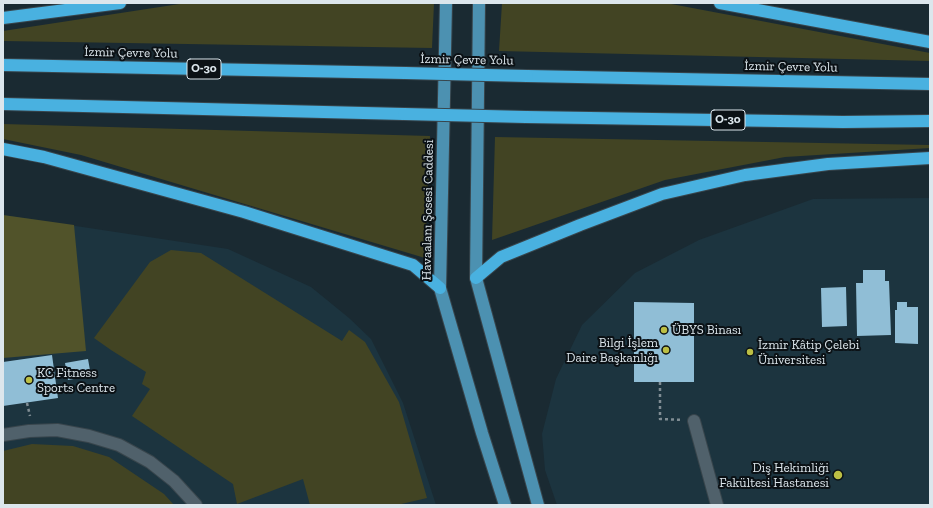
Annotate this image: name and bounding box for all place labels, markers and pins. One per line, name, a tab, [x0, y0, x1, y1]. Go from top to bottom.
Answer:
place label: ÜBYS Binası	[672, 322, 741, 338]
marker: ÜBYS Binası	[659, 325, 669, 335]
place label: Bilgi İşlem Daire Başkanlığı	[566, 335, 658, 366]
place label: İzmir Kâtip Çelebi Üniversitesi	[758, 337, 859, 368]
marker: Bilgi İşlem Daire Başkanlığı	[661, 345, 671, 355]
marker: İzmir Kâtip Çelebi Üniversitesi	[745, 347, 755, 357]
place label: KC Fitness Sports Centre	[37, 365, 115, 396]
marker: KC Fitness Sports Centre	[24, 375, 34, 385]
place label: Diş Hekimliği Fakültesi Hastanesi	[719, 460, 829, 491]
marker: Diş Hekimliği Fakültesi Hastanesi	[832, 469, 844, 481]

